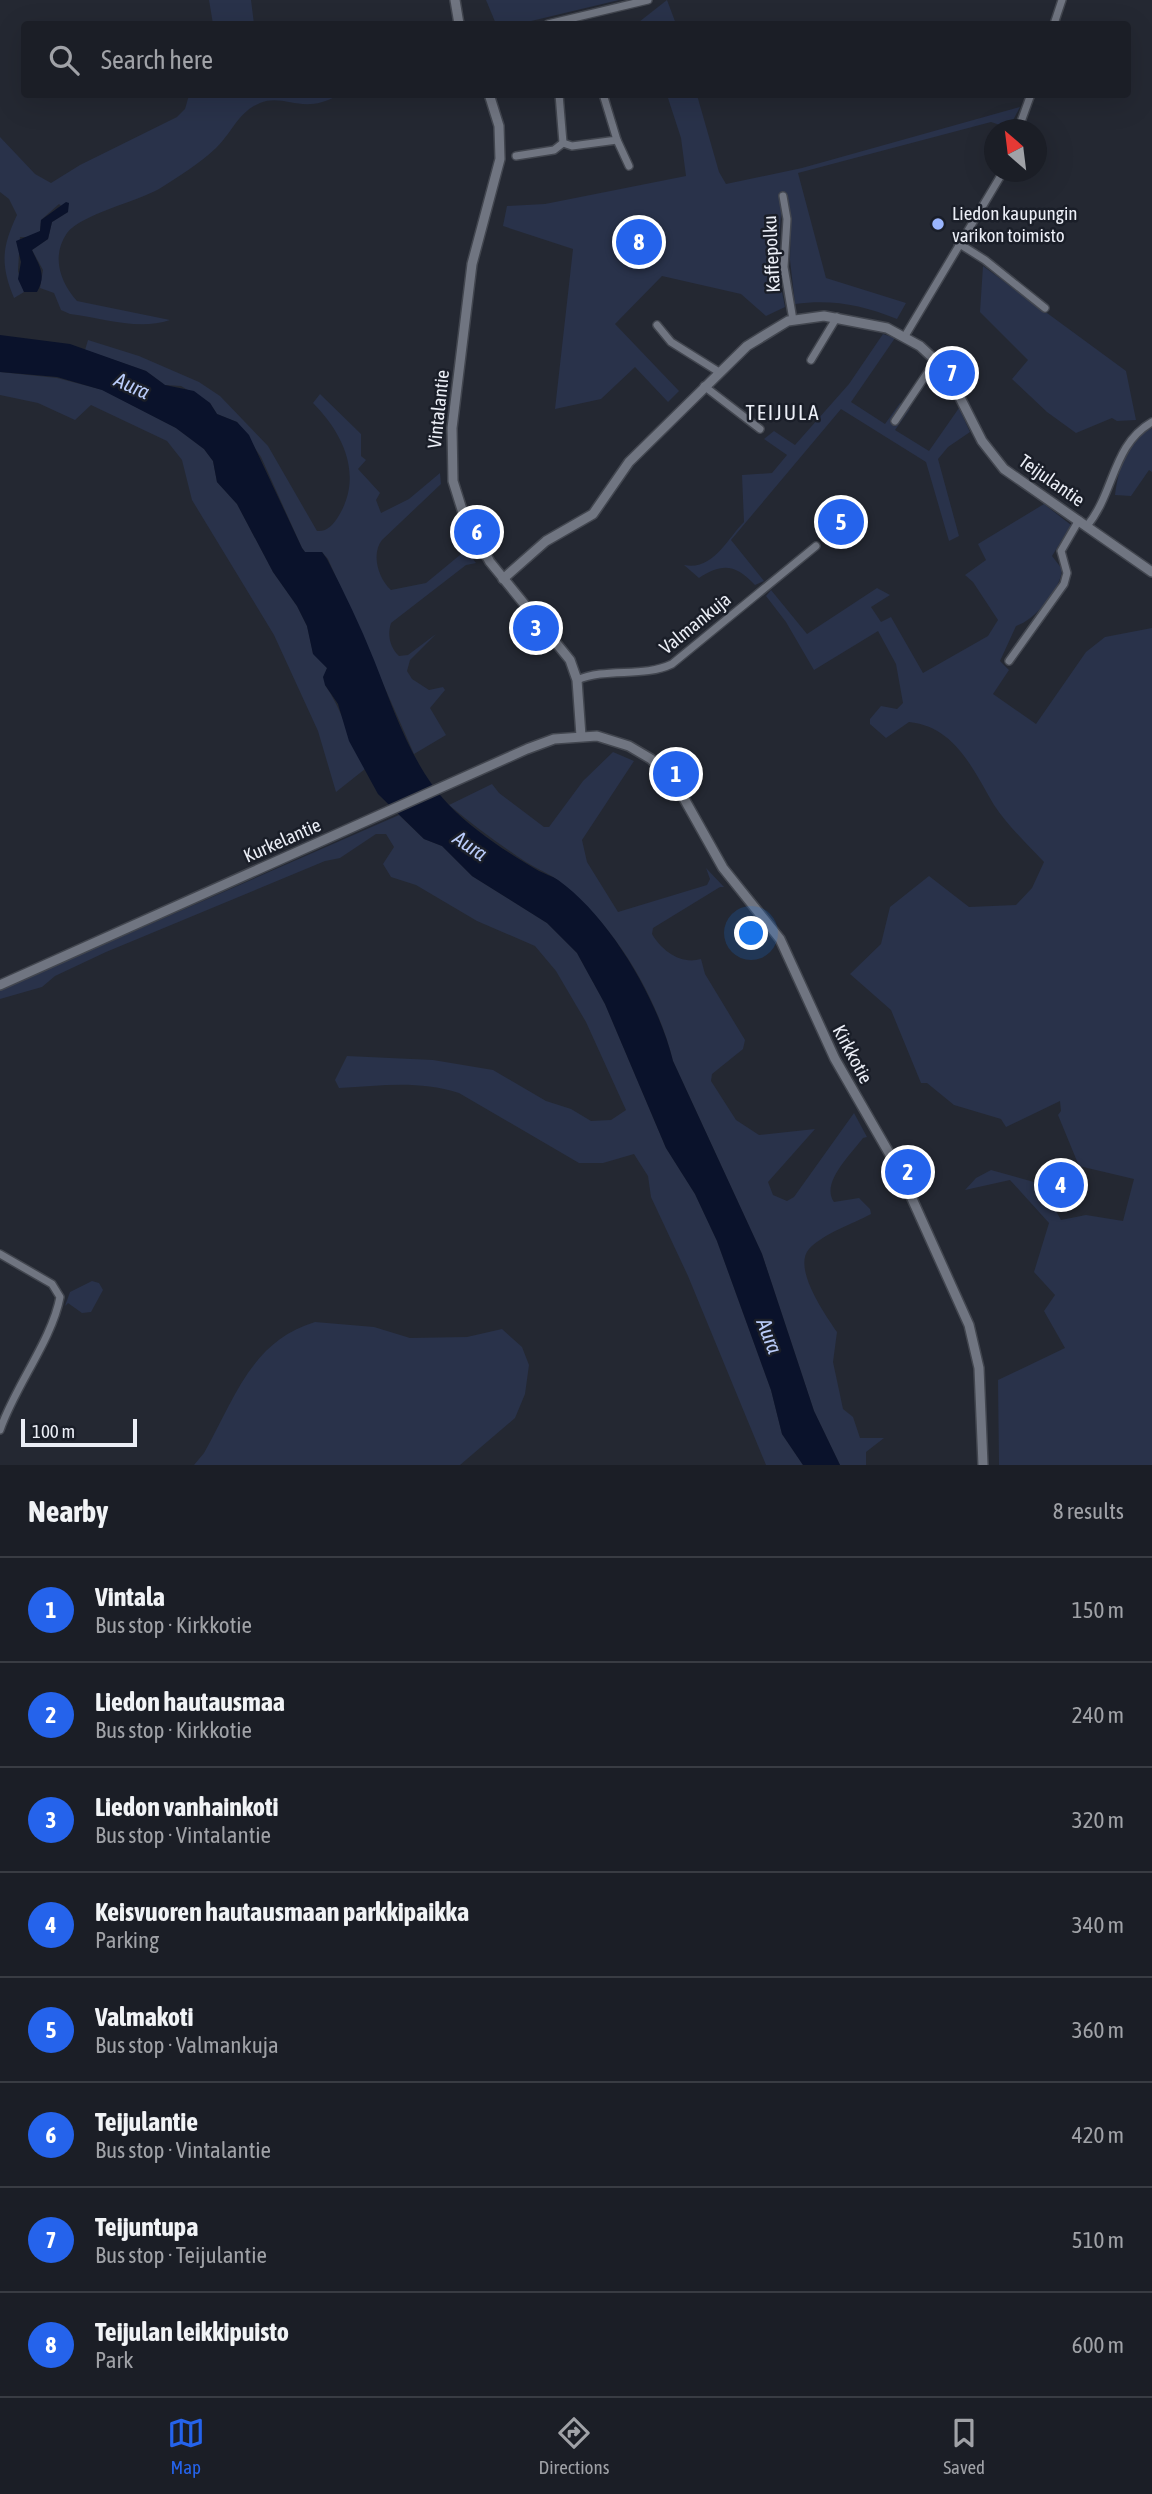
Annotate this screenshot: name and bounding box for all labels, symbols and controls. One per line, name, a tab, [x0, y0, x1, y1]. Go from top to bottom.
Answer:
search box	[21, 21, 1131, 98]
icon: search	[45, 41, 83, 79]
text: Search here	[101, 45, 213, 75]
north arrow	[984, 119, 1047, 182]
place label: Liedon kaupungin varikon toimisto	[952, 202, 1078, 246]
street label: Kaffepolku	[758, 215, 784, 293]
pin: 8	[616, 216, 662, 268]
marker: Liedon kaupungin varikon toimisto	[930, 216, 946, 232]
pin: 7	[929, 347, 975, 399]
water label: Aura	[110, 366, 154, 403]
street label: Vintalantie	[423, 369, 453, 449]
district label: TEIJULA	[745, 400, 821, 424]
street label: Teijulantie	[1015, 449, 1089, 511]
pin: 5	[818, 496, 864, 548]
pin: 6	[454, 506, 500, 558]
street label: Valmankuja	[655, 588, 735, 658]
pin: 3	[513, 602, 559, 654]
pin: 1	[653, 748, 699, 800]
street label: Kurkelantie	[240, 813, 324, 867]
water label: Aura	[448, 825, 492, 865]
your location	[734, 916, 768, 950]
street label: Kirkkotie	[828, 1021, 878, 1087]
pin: 2	[885, 1146, 931, 1198]
pin: 4	[1038, 1159, 1084, 1211]
water label: Aura	[752, 1314, 788, 1357]
scale bar	[21, 1416, 136, 1448]
text: 100 m	[32, 1420, 75, 1442]
text: Nearby	[28, 1494, 108, 1528]
text: 8 results	[1053, 1498, 1124, 1524]
text: Vintala	[95, 1582, 165, 1612]
text: 1	[46, 1597, 56, 1623]
text: 150 m	[1072, 1597, 1124, 1623]
text: Bus stop · Kirkkotie	[95, 1612, 252, 1638]
text: Liedon hautausmaa	[95, 1687, 285, 1717]
text: 2	[46, 1702, 56, 1728]
text: 240 m	[1072, 1702, 1124, 1728]
text: Bus stop · Kirkkotie	[95, 1717, 252, 1743]
text: Liedon vanhainkoti	[95, 1792, 278, 1822]
text: 3	[46, 1807, 56, 1833]
text: 320 m	[1072, 1807, 1124, 1833]
text: Bus stop · Vintalantie	[95, 1822, 271, 1848]
text: Keisvuoren hautausmaan parkkipaikka	[95, 1897, 469, 1927]
text: 4	[46, 1912, 56, 1938]
text: 340 m	[1072, 1912, 1124, 1938]
text: Parking	[95, 1927, 159, 1953]
text: Valmakoti	[95, 2002, 193, 2032]
text: 5	[46, 2017, 56, 2043]
text: 360 m	[1072, 2017, 1124, 2043]
text: Bus stop · Valmankuja	[95, 2032, 279, 2058]
text: Teijulantie	[95, 2107, 198, 2137]
text: 6	[46, 2122, 56, 2148]
text: 420 m	[1072, 2122, 1124, 2148]
text: Bus stop · Vintalantie	[95, 2137, 271, 2163]
text: Teijuntupa	[95, 2212, 198, 2242]
text: 7	[46, 2227, 56, 2253]
text: 510 m	[1072, 2227, 1124, 2253]
text: Bus stop · Teijulantie	[95, 2242, 267, 2268]
text: Teijulan leikkipuisto	[95, 2317, 289, 2347]
text: 8	[46, 2332, 56, 2358]
text: 600 m	[1072, 2332, 1124, 2358]
text: Park	[95, 2347, 133, 2373]
tab: Map	[167, 2414, 205, 2478]
tab: Directions	[539, 2414, 609, 2478]
tab: Saved	[943, 2414, 985, 2478]

